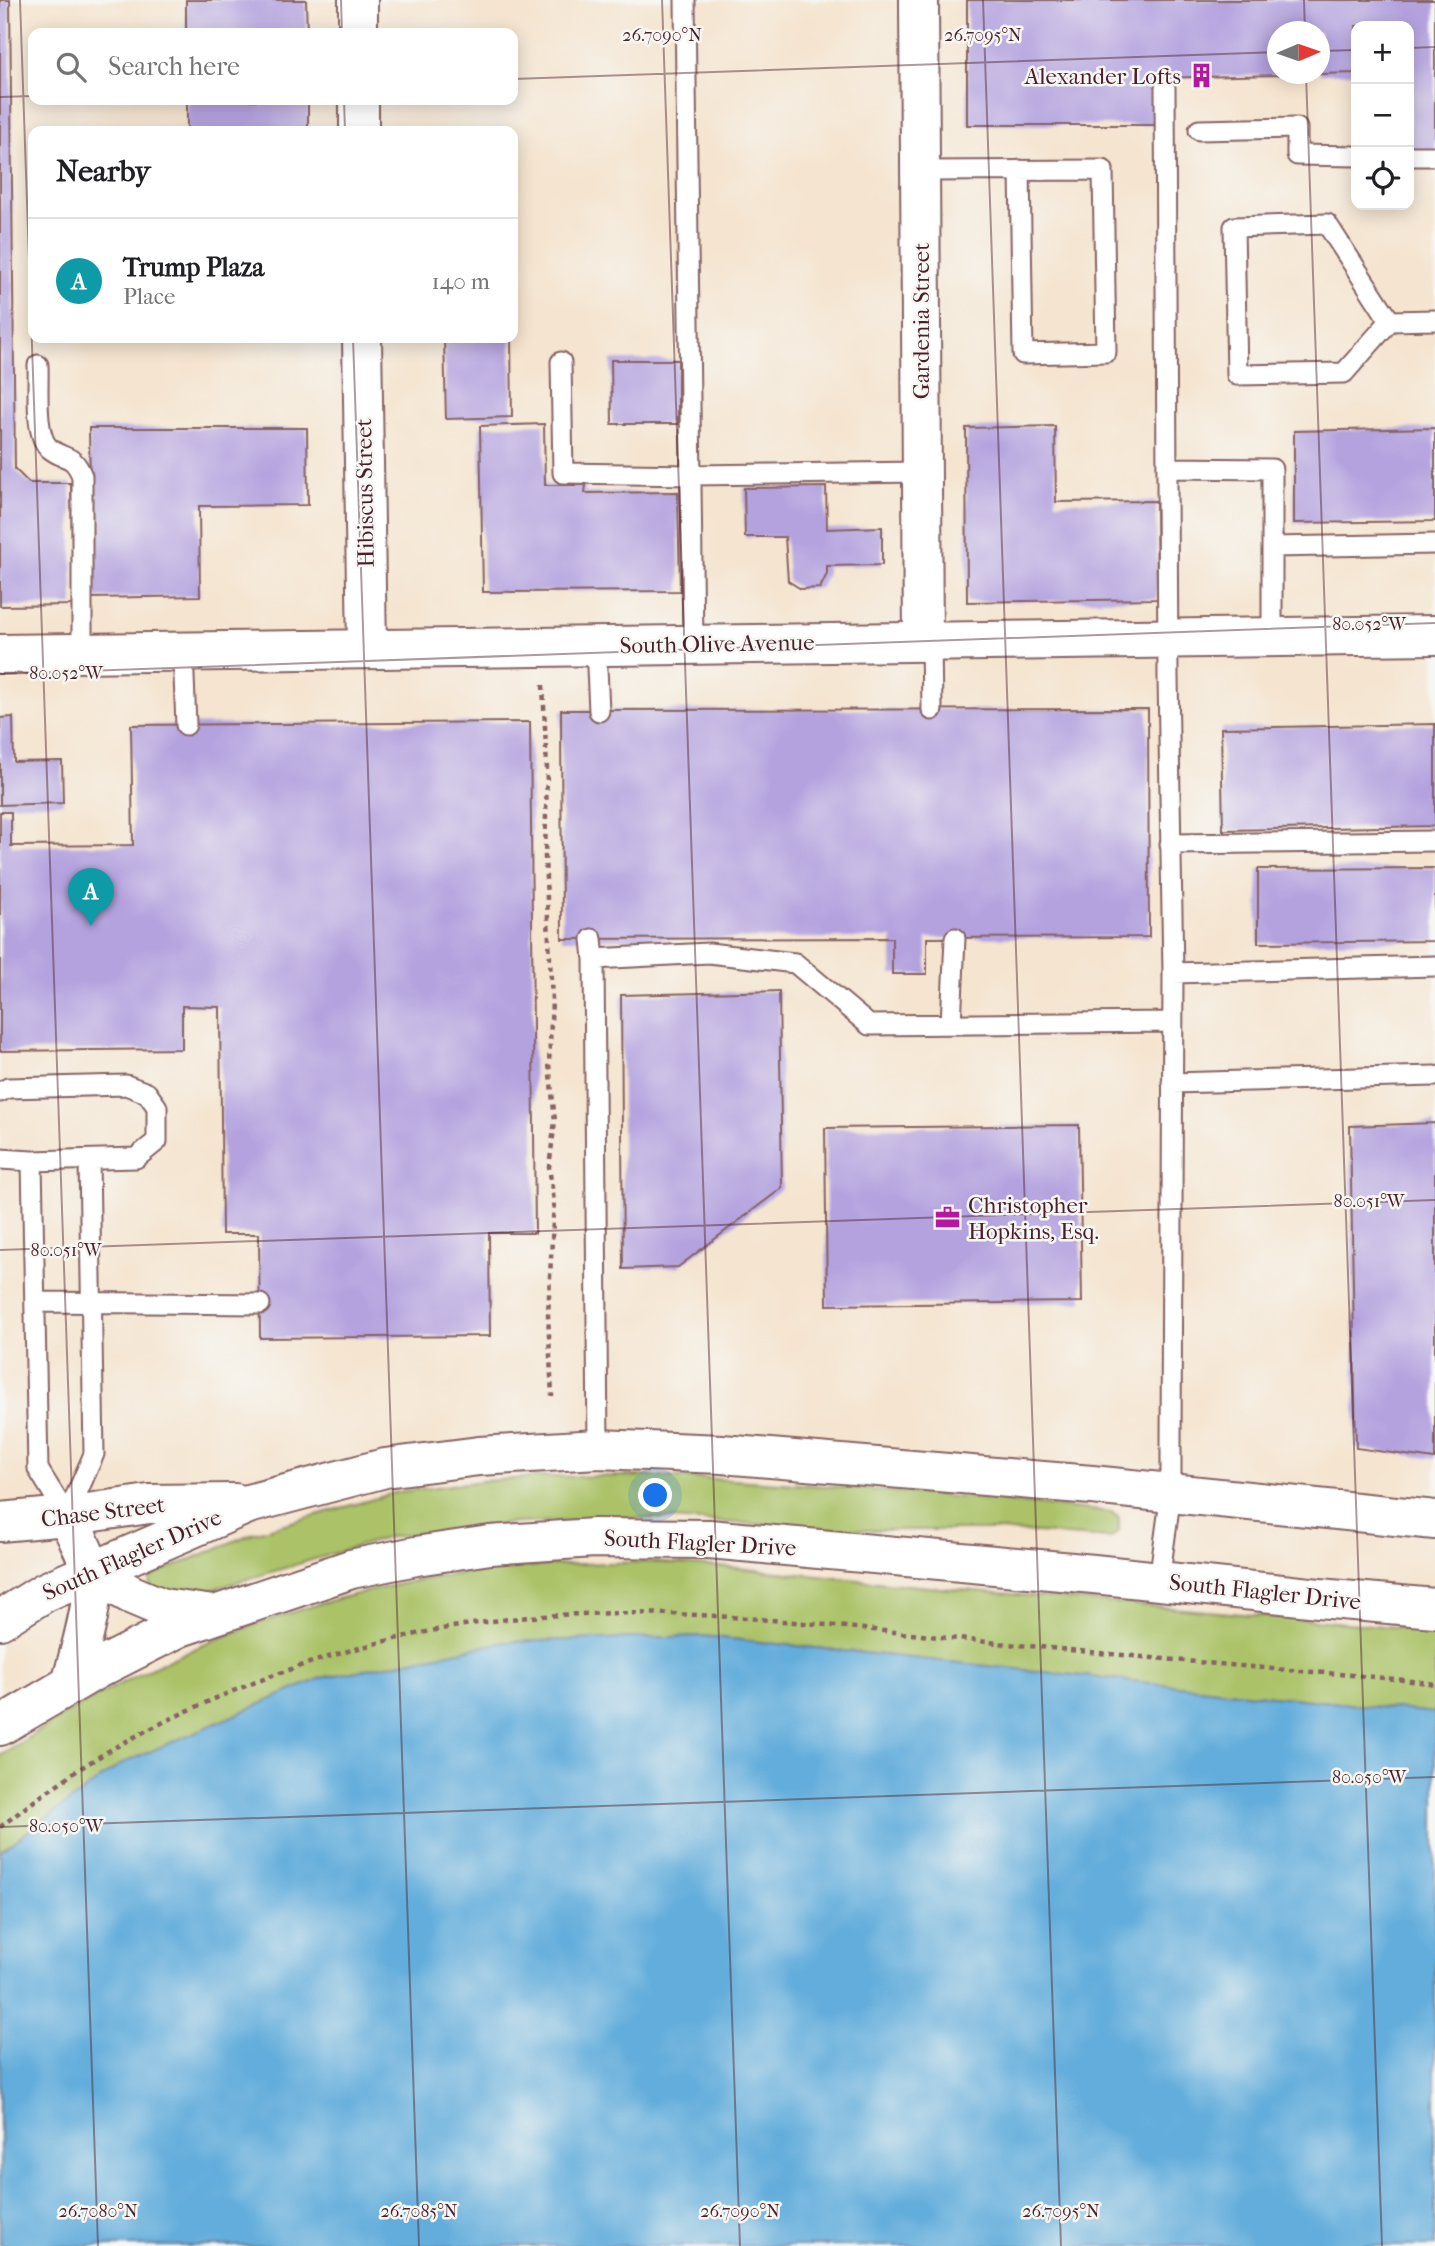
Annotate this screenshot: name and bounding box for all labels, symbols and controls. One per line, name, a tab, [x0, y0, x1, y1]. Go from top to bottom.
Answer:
north arrow	[1267, 21, 1330, 84]
map controls	[1351, 21, 1414, 210]
button: +	[1351, 21, 1414, 84]
text: 26.7090°N	[622, 25, 702, 46]
text: 26.7095°N	[944, 25, 1022, 46]
search box	[28, 28, 518, 105]
icon: search	[52, 48, 90, 86]
text: Search here	[108, 51, 240, 82]
building icon: Alexander Lofts	[1187, 62, 1215, 90]
place label: Alexander Lofts	[1023, 63, 1181, 90]
button: −	[1351, 84, 1414, 147]
button: locate	[1351, 147, 1414, 210]
text: Nearby	[56, 154, 151, 189]
street label: Gardenia Street	[908, 243, 935, 399]
text: Trump Plaza	[123, 252, 264, 283]
text: A	[72, 268, 86, 295]
text: 140 m	[431, 268, 490, 295]
text: Place	[123, 283, 175, 310]
street label: Hibiscus Street	[350, 418, 380, 568]
text: 80.052°W	[1332, 614, 1407, 635]
street label: South Olive Avenue	[619, 629, 815, 659]
text: 80.052°W	[29, 663, 104, 684]
pin: A	[68, 868, 114, 926]
text: 80.051°W	[1334, 1191, 1406, 1212]
place label: Christopher Hopkins, Esq.	[968, 1192, 1099, 1245]
office icon: Christopher Hopkins, Esq.	[934, 1204, 962, 1232]
text: 80.051°W	[31, 1240, 103, 1261]
your location	[638, 1478, 672, 1512]
street label: Chase Street	[40, 1491, 166, 1533]
street label: South Flagler Drive	[39, 1503, 225, 1607]
street label: South Flagler Drive	[603, 1524, 797, 1562]
street label: South Flagler Drive	[1168, 1569, 1362, 1615]
text: 80.050°W	[1332, 1767, 1407, 1788]
text: 80.050°W	[29, 1816, 104, 1837]
text: 26.7080°N	[58, 2201, 138, 2222]
text: 26.7085°N	[380, 2201, 458, 2222]
text: 26.7090°N	[700, 2201, 780, 2222]
text: 26.7095°N	[1022, 2201, 1100, 2222]

